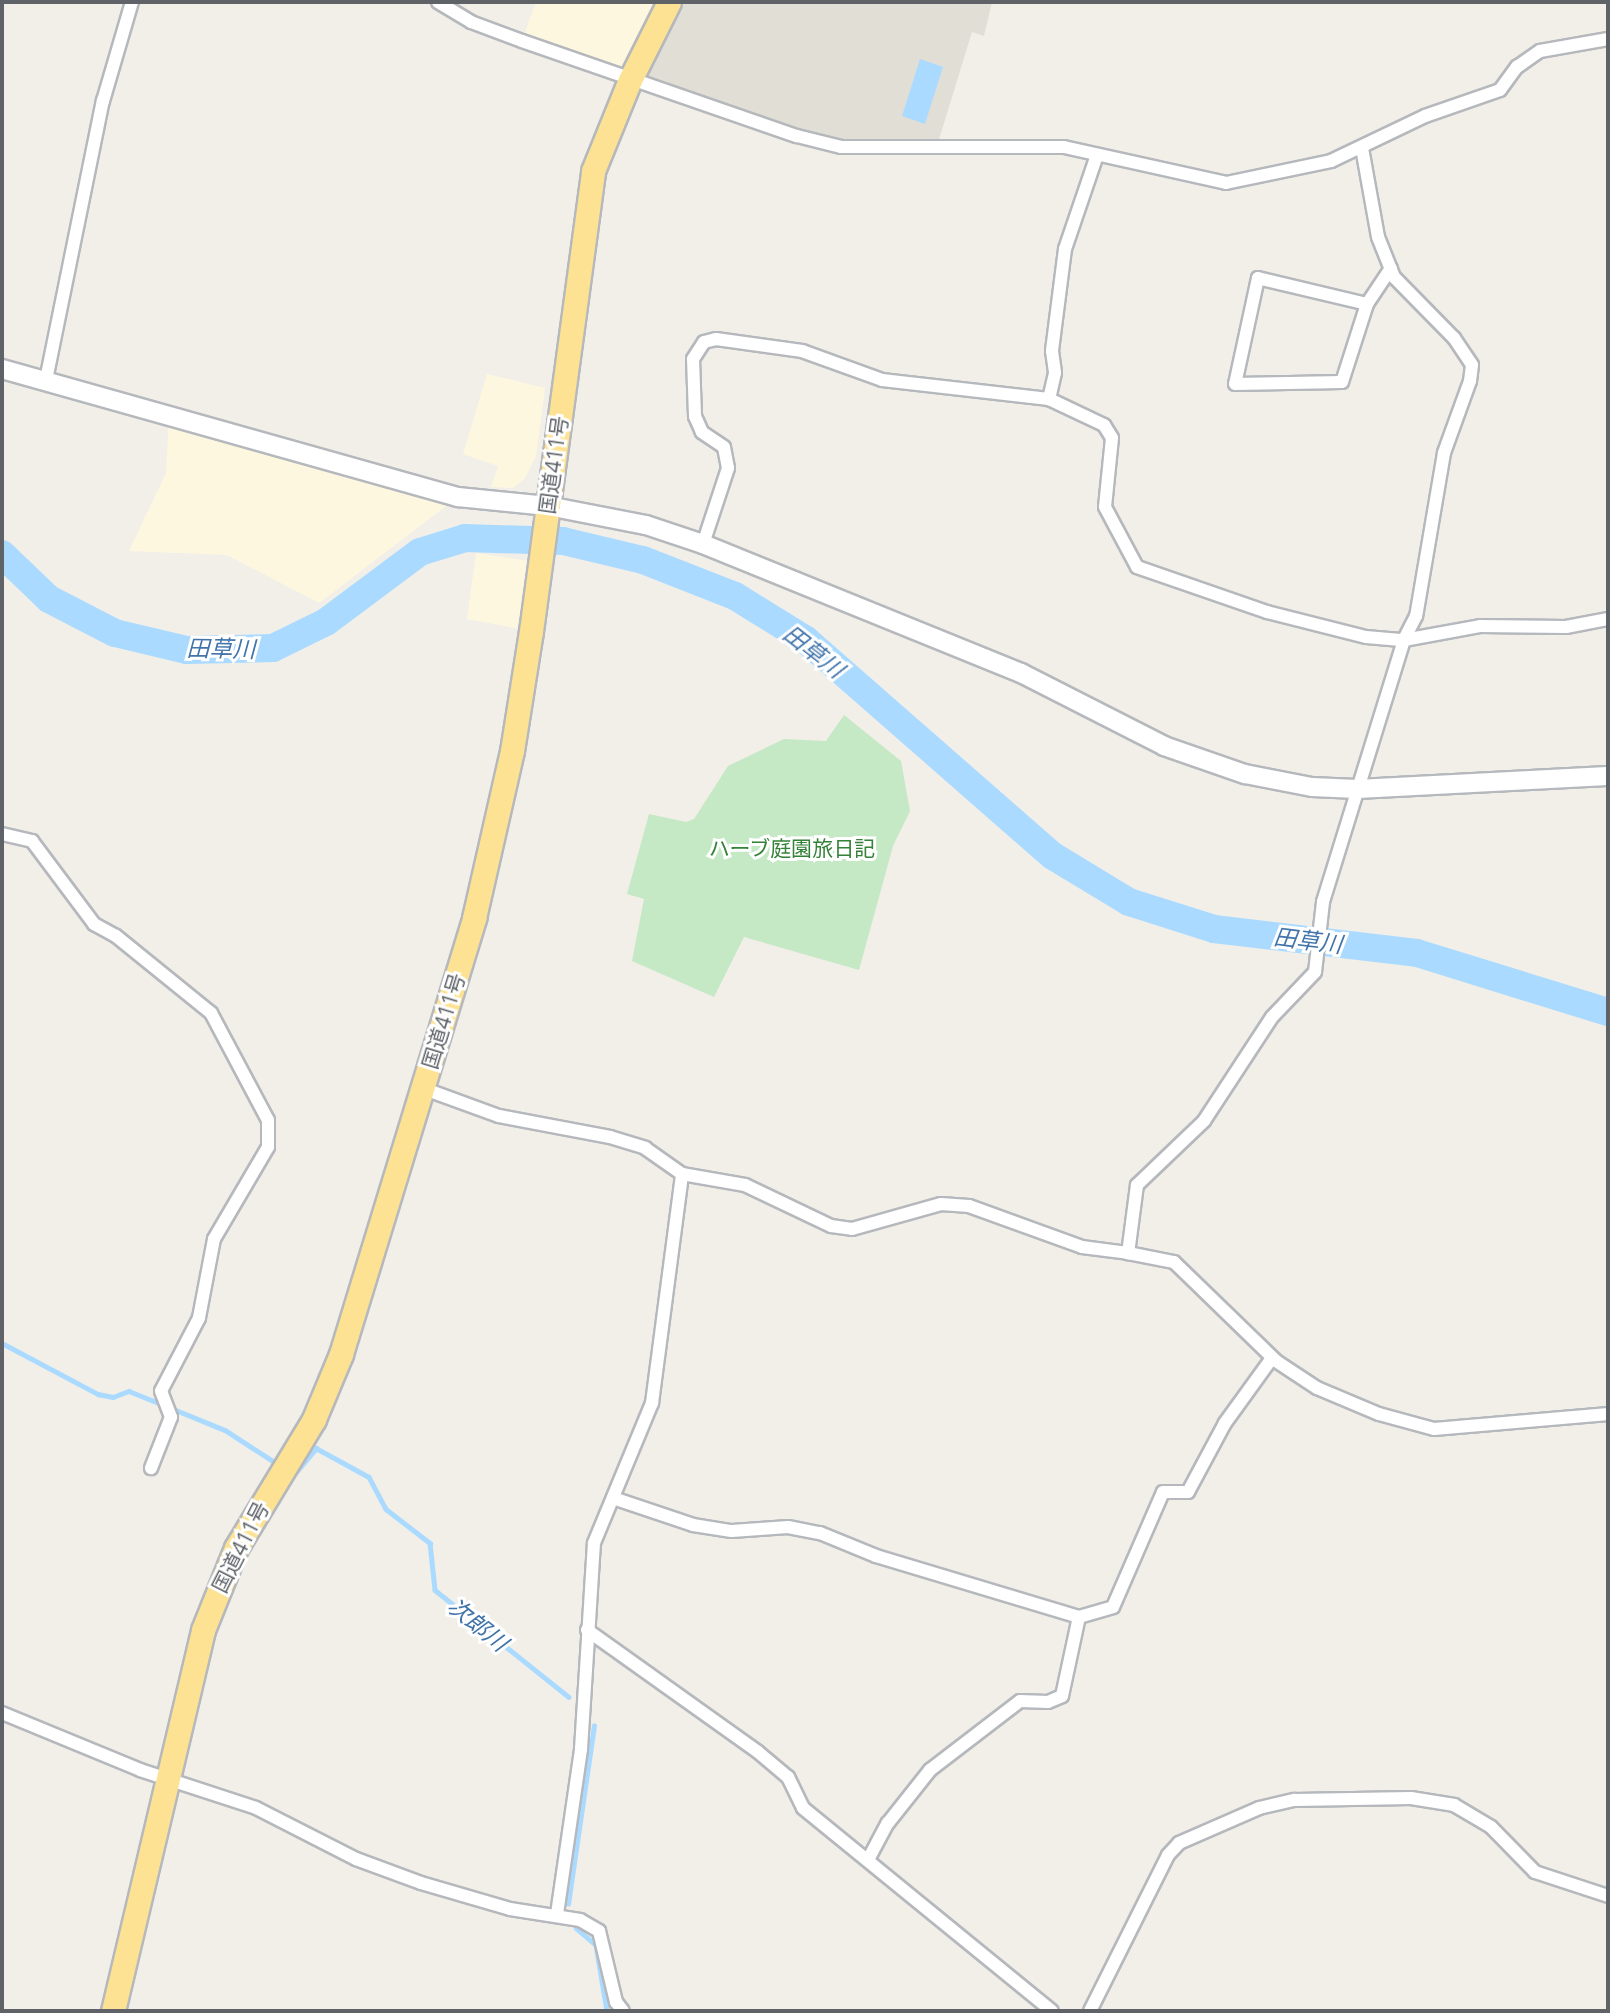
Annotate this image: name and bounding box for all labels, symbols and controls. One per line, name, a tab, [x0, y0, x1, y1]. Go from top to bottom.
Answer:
street label: 国道411号	[534, 414, 572, 516]
water label: 田草川	[778, 619, 850, 683]
water label: 田草川	[186, 634, 256, 662]
park label: ハーブ庭園旅日記	[708, 835, 876, 861]
water label: 田草川	[1272, 922, 1344, 958]
street label: 国道411号	[416, 970, 470, 1072]
street label: 国道411号	[206, 1497, 274, 1597]
water label: 次郎川	[443, 1592, 513, 1656]

